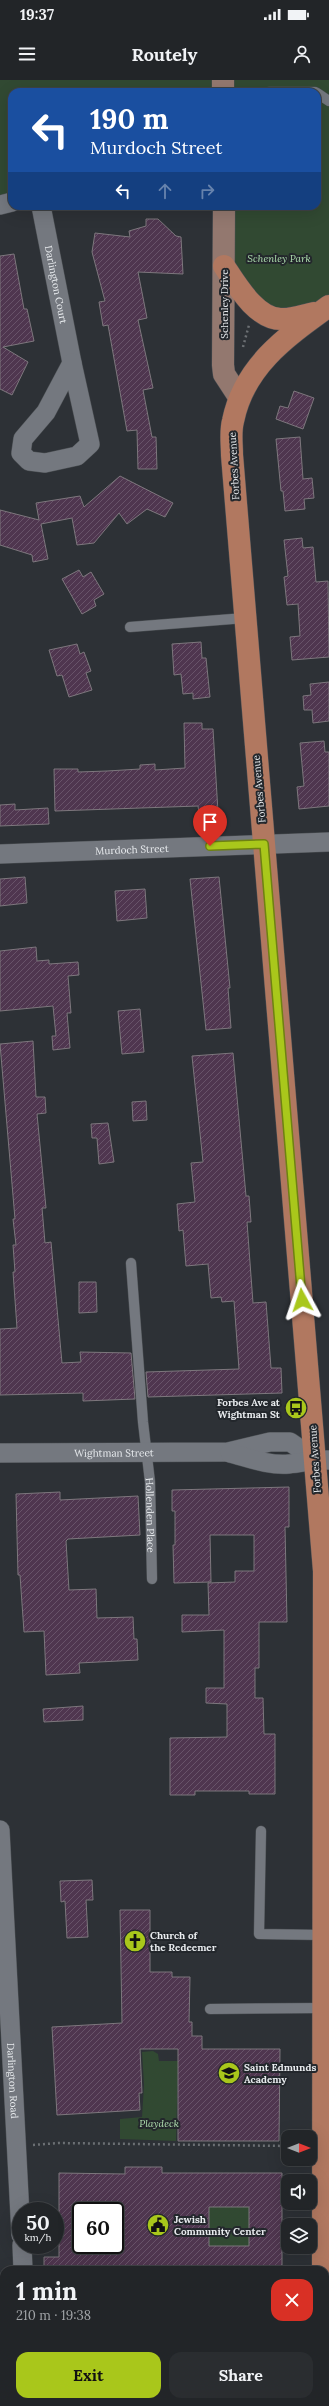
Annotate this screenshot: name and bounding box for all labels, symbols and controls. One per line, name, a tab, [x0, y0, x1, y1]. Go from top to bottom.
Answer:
text: 19:37	[20, 5, 54, 24]
icon: menu	[16, 43, 38, 65]
text: Routely	[132, 43, 197, 66]
icon: person	[291, 43, 313, 65]
text: 190 m	[90, 101, 168, 137]
icon: left	[24, 104, 76, 156]
text: Murdoch Street	[90, 136, 222, 159]
icon: left	[112, 180, 134, 202]
icon: ahead	[154, 180, 176, 202]
icon: right	[196, 180, 218, 202]
street label: Darlington Court	[42, 244, 71, 325]
park label: Schenley Park	[247, 252, 311, 265]
street label: Schenley Drive	[218, 269, 231, 339]
street label: Forbes Avenue	[226, 431, 242, 500]
street label: Forbes Avenue	[250, 754, 268, 823]
pin	[193, 805, 227, 846]
icon: arrive	[199, 811, 221, 833]
street label: Murdoch Street	[95, 841, 169, 857]
position arrow	[281, 1279, 323, 1321]
bus stop icon: Forbes Ave at Wightman St	[283, 1395, 309, 1421]
place label: Forbes Ave at Wightman St	[217, 1396, 281, 1421]
street label: Forbes Avenue	[306, 1424, 324, 1493]
street label: Wightman Street	[74, 1446, 154, 1459]
street label: Hollenden Place	[143, 1477, 158, 1553]
church icon: Church of the Redeemer	[122, 1928, 148, 1954]
place label: Church of the Redeemer	[150, 1929, 217, 1954]
street label: Darlington Road	[5, 2043, 21, 2119]
school or university icon: Saint Edmunds Academy	[216, 2060, 242, 2086]
place label: Saint Edmunds Academy	[244, 2061, 316, 2086]
park label: Playdeck	[139, 2117, 179, 2130]
north arrow	[281, 2130, 317, 2166]
map controls	[281, 2130, 317, 2254]
button: sound	[281, 2174, 317, 2210]
speed limit sign: 60	[72, 2202, 124, 2254]
text: 50	[26, 2210, 50, 2235]
public building icon: Jewish Community Center	[145, 2212, 171, 2238]
place label: Jewish Community Center	[174, 2213, 266, 2238]
button: layers	[281, 2218, 317, 2254]
text: km/h	[24, 2231, 52, 2244]
text: 1 min	[16, 2276, 77, 2307]
button: close	[271, 2279, 313, 2321]
text: 210 m · 19:38	[16, 2307, 91, 2324]
button: Exit	[16, 2352, 161, 2398]
button: Share	[169, 2352, 313, 2398]

